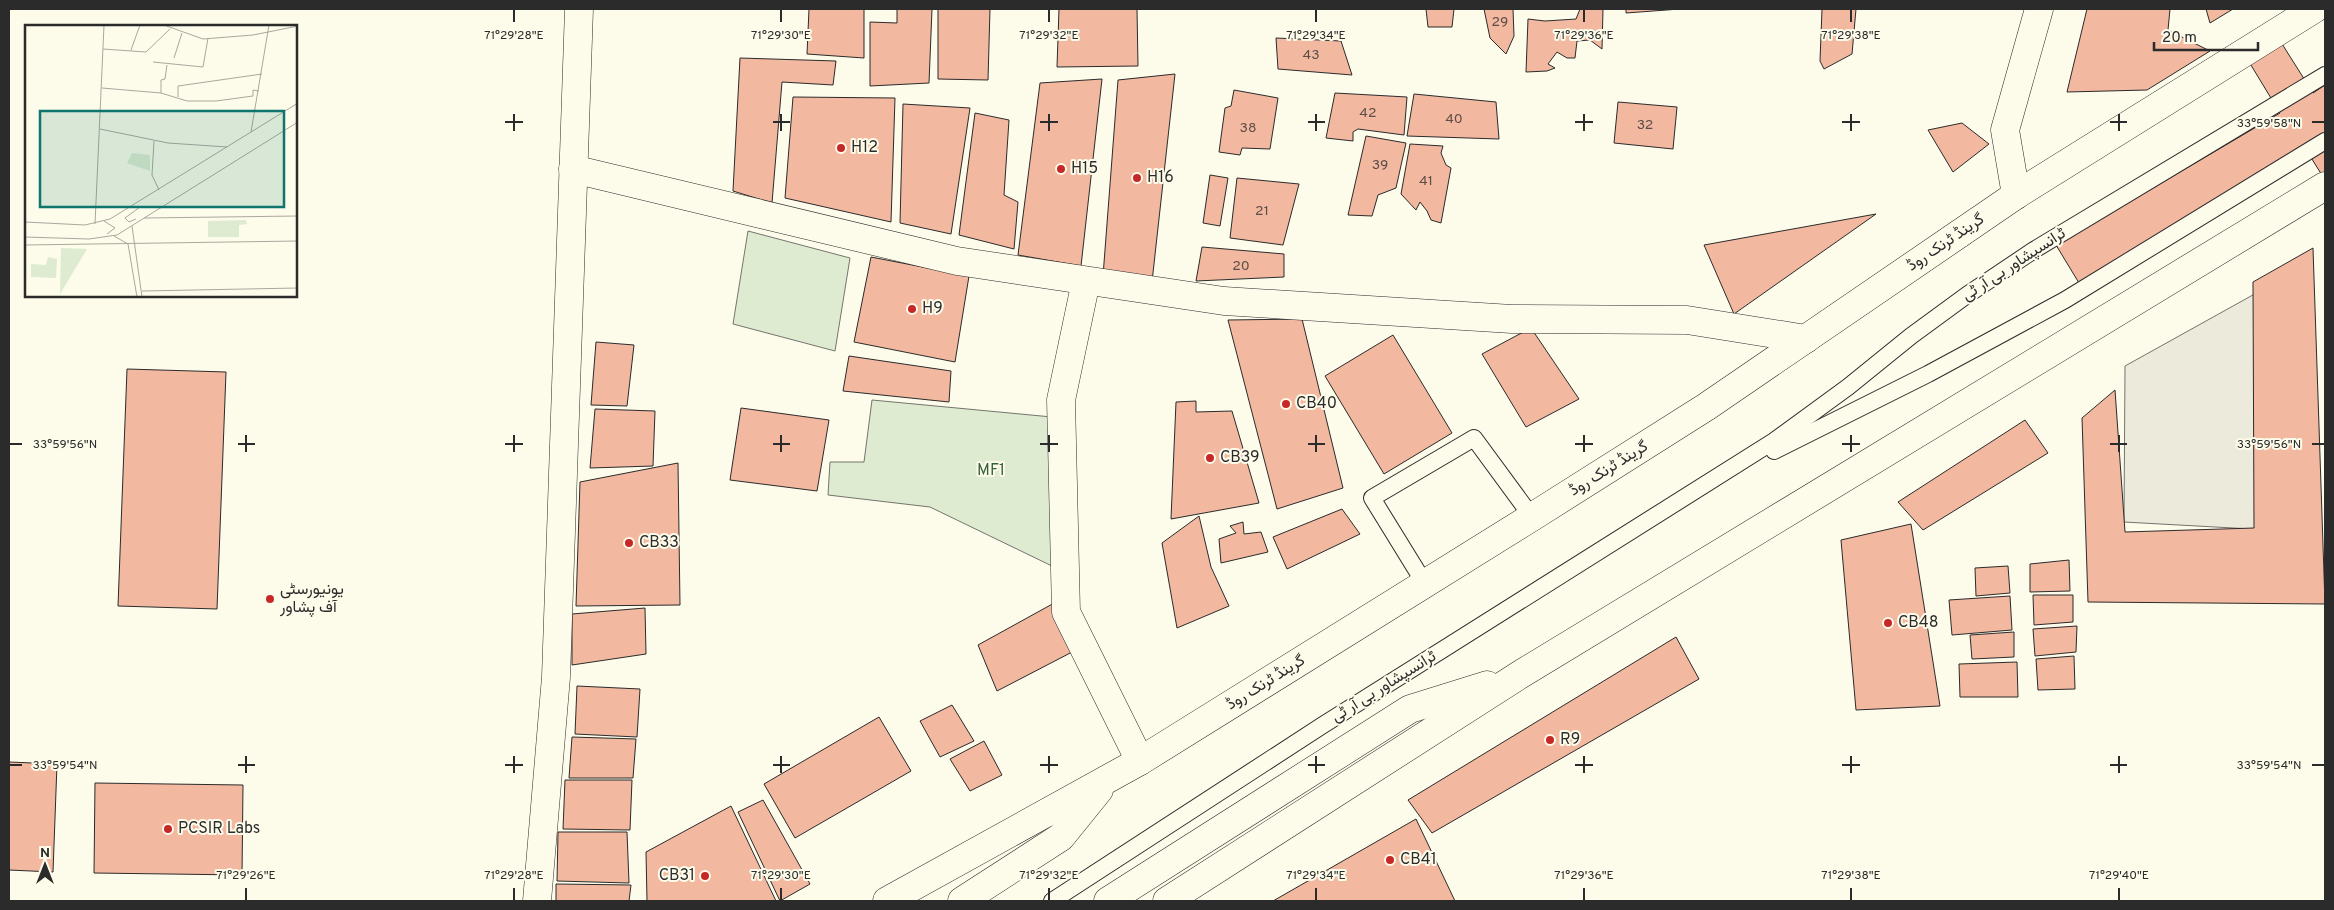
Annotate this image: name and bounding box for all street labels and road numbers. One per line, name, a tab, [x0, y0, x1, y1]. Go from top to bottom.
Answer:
street label: گرینڈ ٹرنک روڈ	[1903, 210, 1989, 276]
street label: ٹرانسپشاور بی آر ٹی	[1958, 224, 2070, 306]
street label: گرینڈ ٹرنک روڈ	[1566, 437, 1652, 501]
street label: ٹرانسپشاور بی آر ٹی	[1328, 647, 1440, 727]
street label: گرینڈ ٹرنک روڈ	[1223, 651, 1309, 715]

